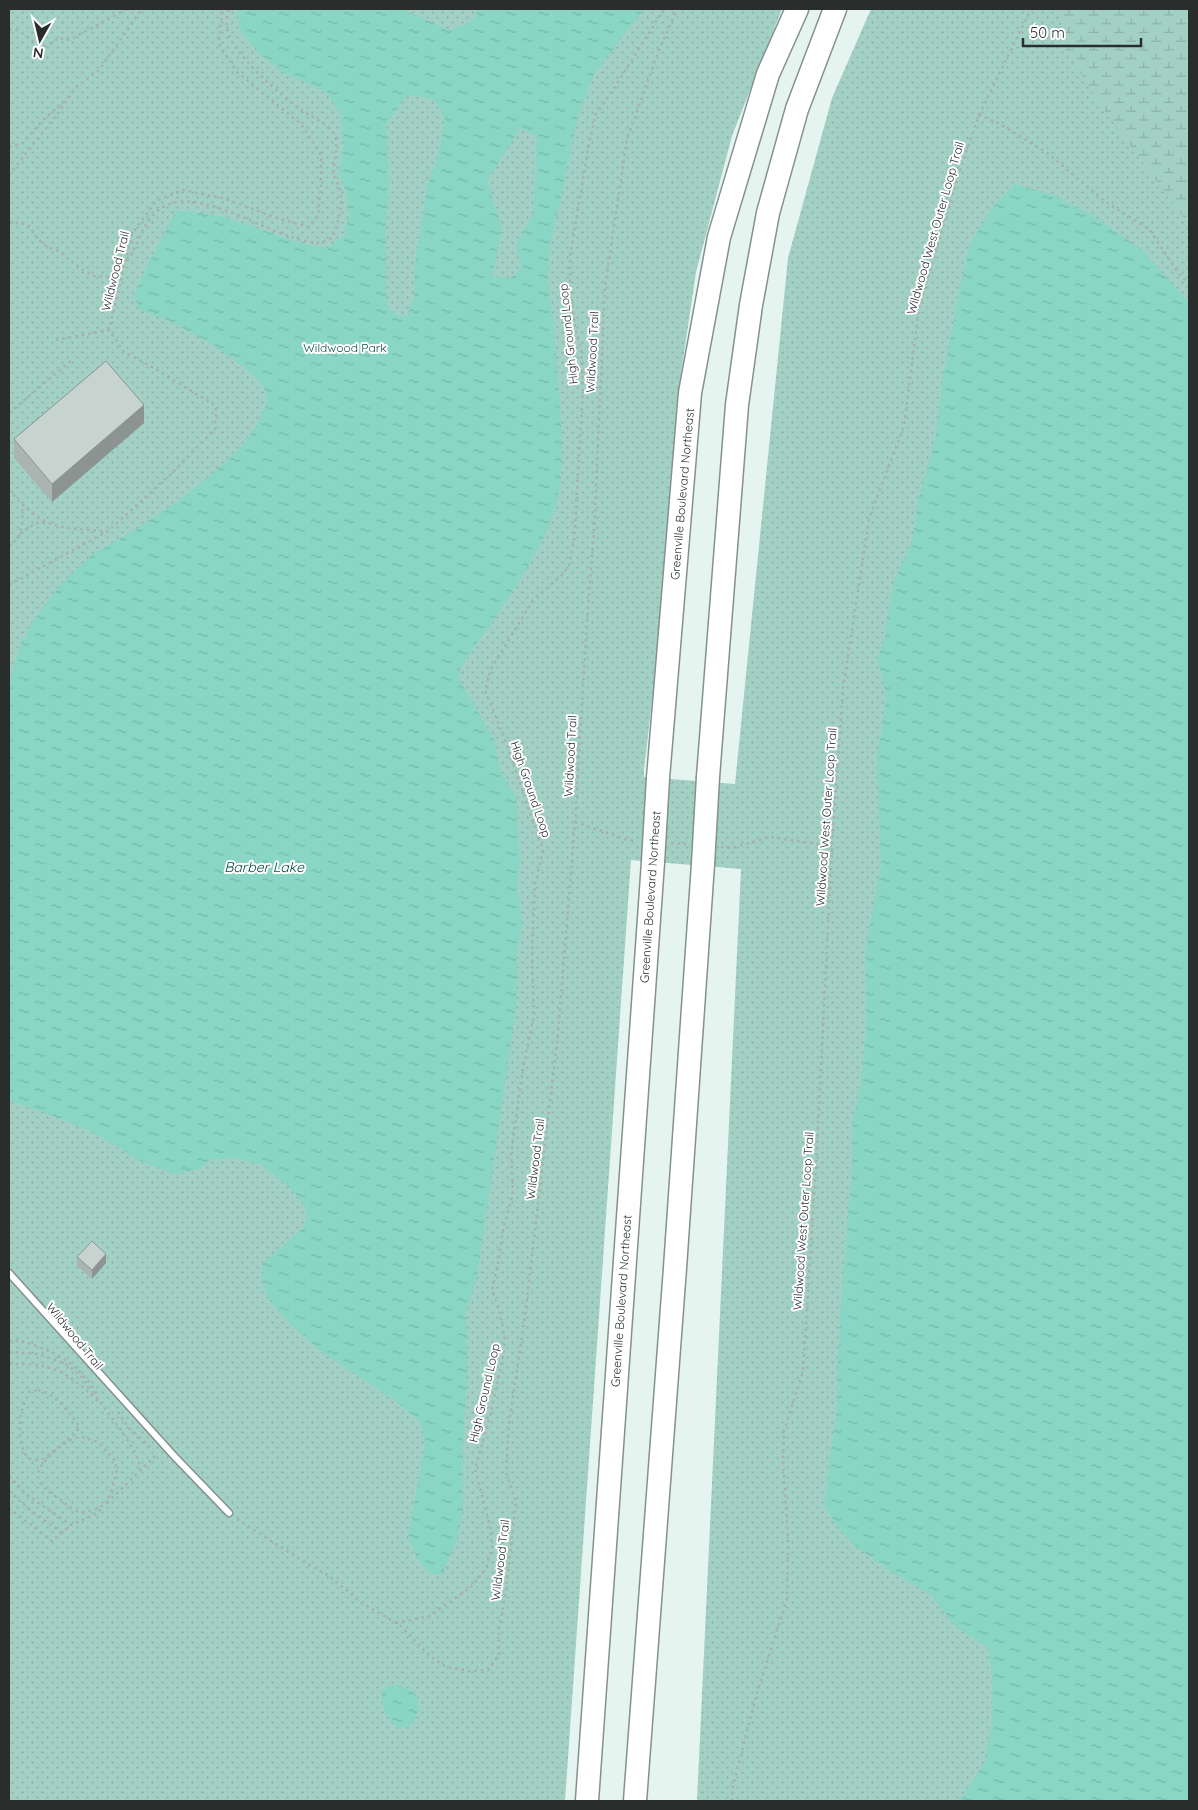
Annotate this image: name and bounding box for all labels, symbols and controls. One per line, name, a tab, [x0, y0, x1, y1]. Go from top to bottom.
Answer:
north arrow	[15, 15, 65, 65]
scale bar	[1023, 15, 1140, 47]
text: 50 m	[1030, 23, 1065, 42]
text: N	[32, 43, 45, 63]
street label: Wildwood West Outer Loop Trail	[903, 140, 967, 316]
street label: Wildwood Trail	[98, 230, 132, 312]
street label: High Ground Loop	[555, 283, 581, 385]
street label: Wildwood Trail	[582, 311, 602, 393]
park label: Wildwood Park	[303, 340, 387, 355]
street label: Greenville Boulevard Northeast	[667, 407, 697, 581]
street label: Wildwood Trail	[560, 715, 580, 797]
street label: Wildwood West Outer Loop Trail	[812, 727, 840, 907]
street label: High Ground Loop	[507, 739, 555, 839]
street label: Greenville Boulevard Northeast	[637, 810, 663, 984]
water label: Barber Lake	[224, 858, 305, 876]
street label: Wildwood Trail	[523, 1118, 547, 1200]
street label: Wildwood West Outer Loop Trail	[789, 1131, 817, 1311]
street label: Greenville Boulevard Northeast	[608, 1214, 634, 1388]
street label: Wildwood Trail	[43, 1300, 107, 1372]
street label: High Ground Loop	[465, 1342, 503, 1444]
street label: Wildwood Trail	[488, 1519, 512, 1601]

